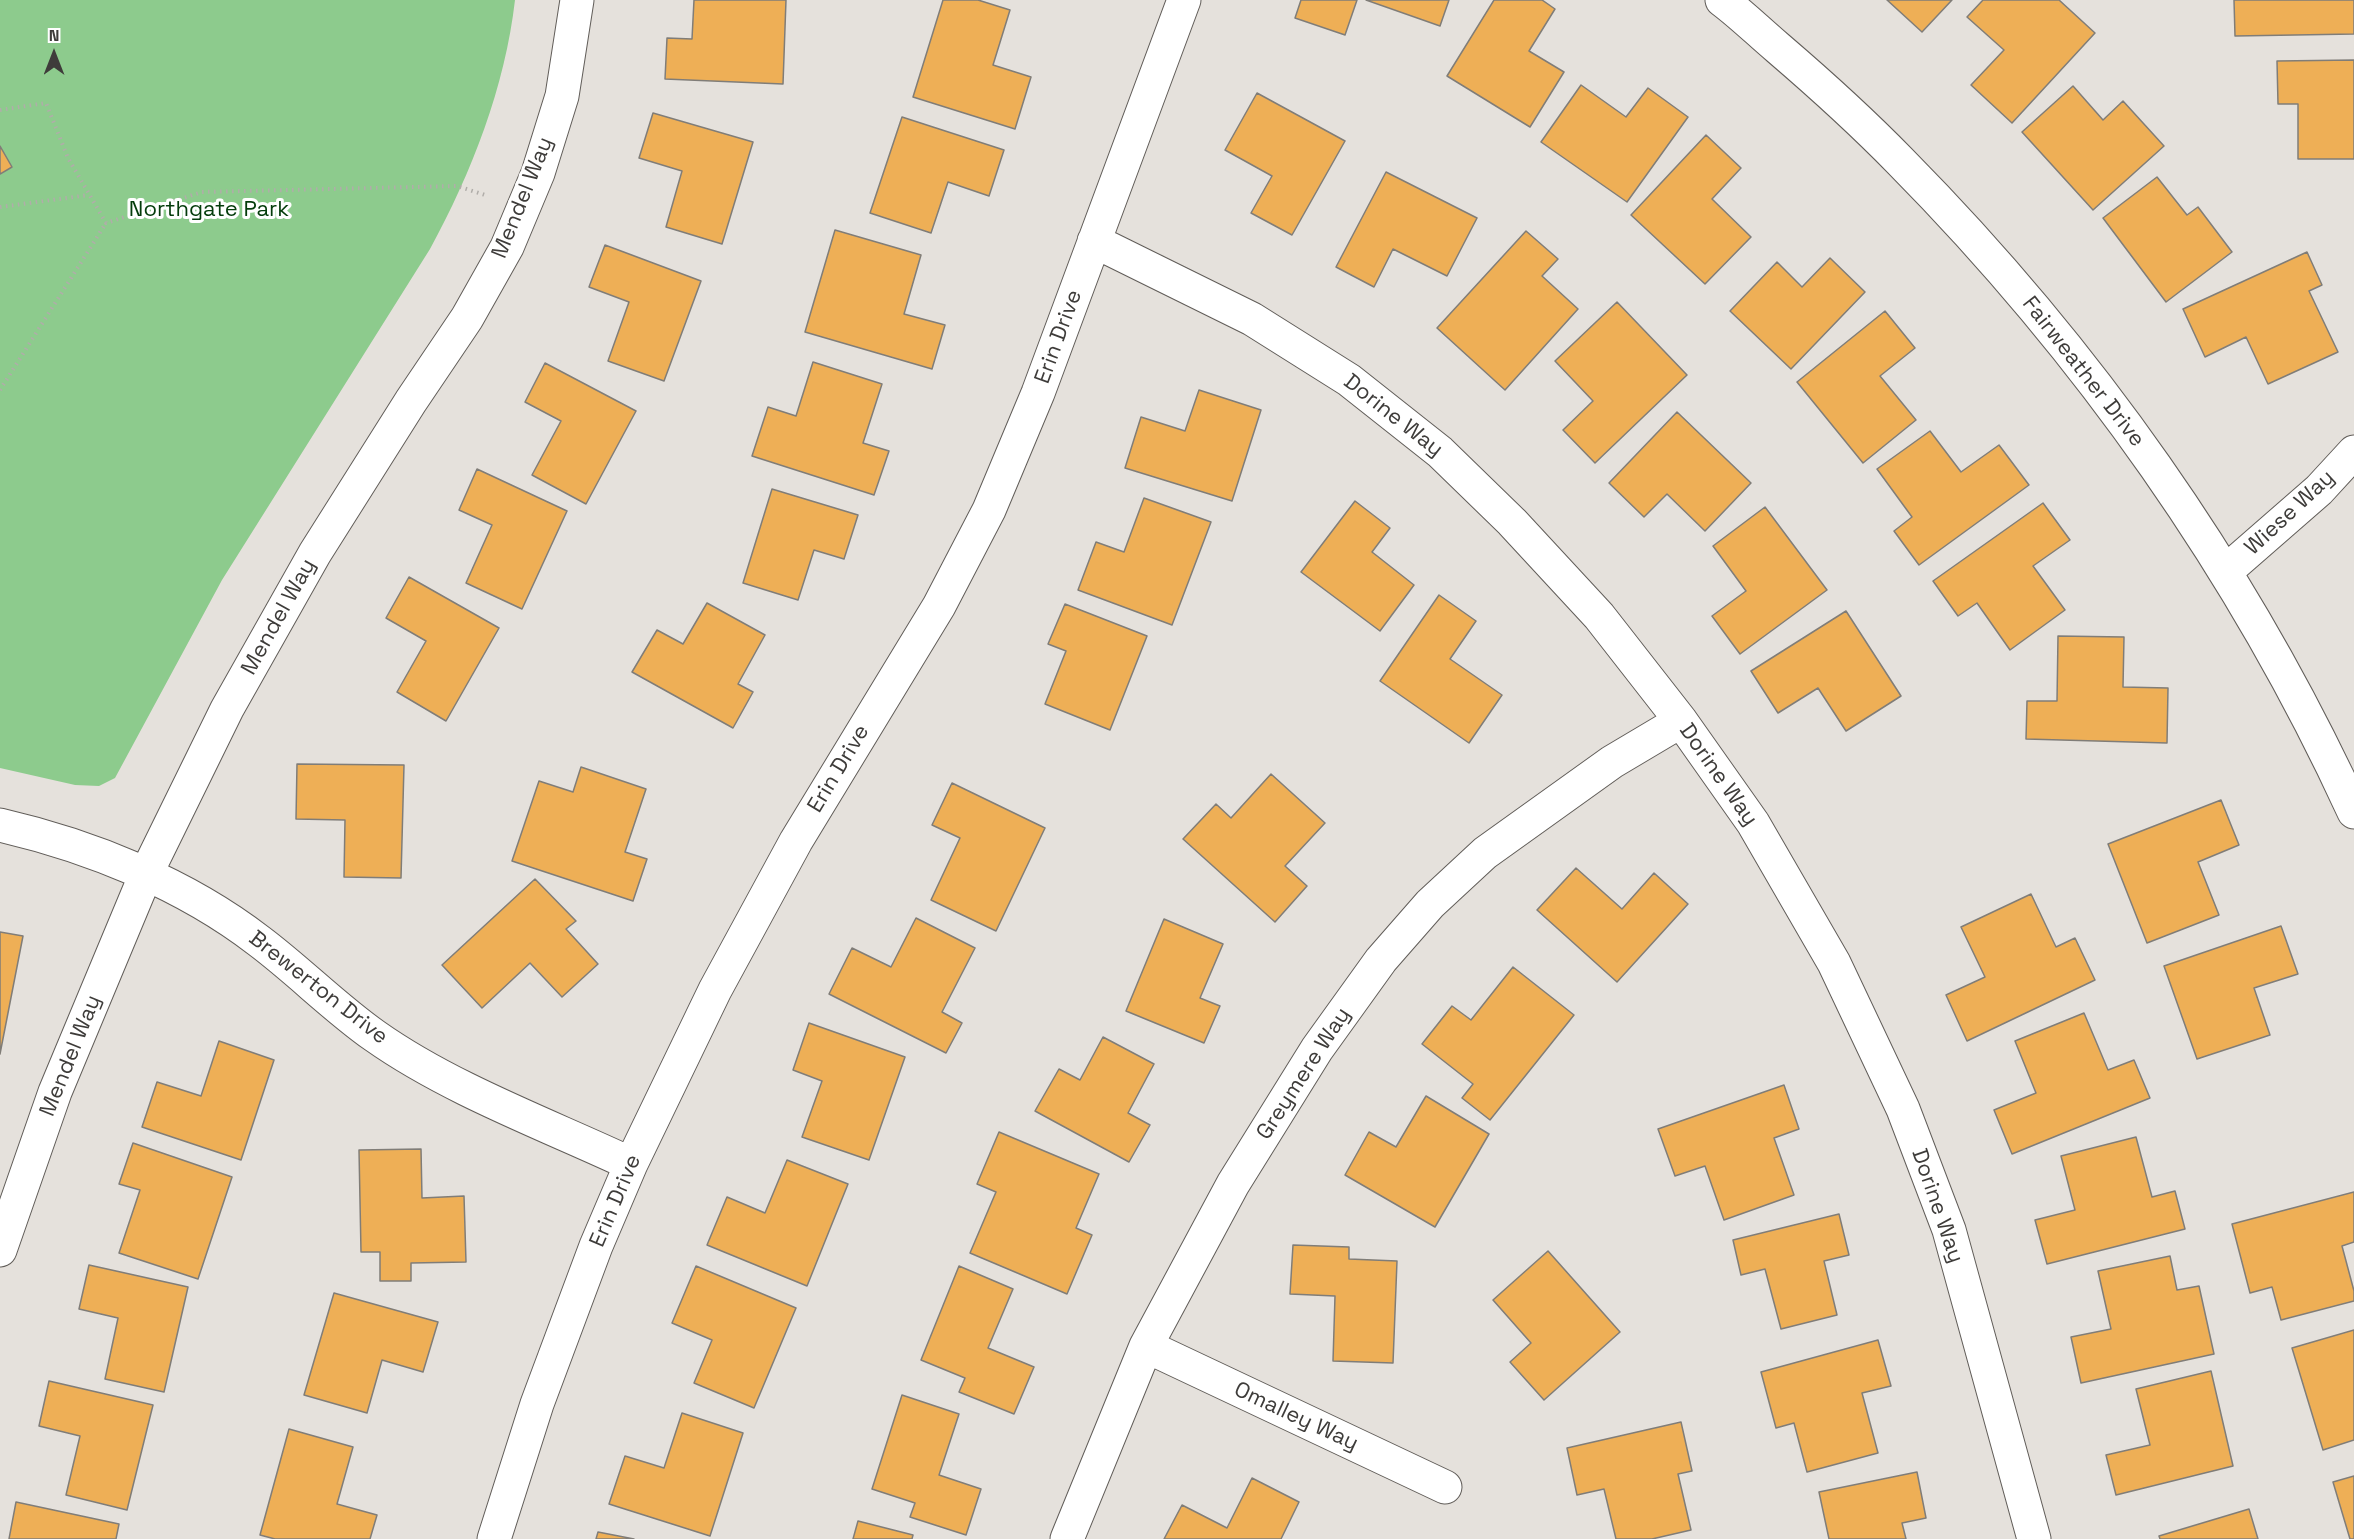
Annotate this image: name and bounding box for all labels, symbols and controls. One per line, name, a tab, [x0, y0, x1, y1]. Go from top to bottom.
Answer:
north arrow	[24, 24, 84, 84]
text: N	[49, 25, 59, 46]
street label: Mendel Way	[487, 133, 559, 263]
park label: Northgate Park	[129, 197, 289, 223]
street label: Erin Drive	[1030, 286, 1088, 388]
street label: Fairweather Drive	[2016, 291, 2150, 453]
street label: Dorine Way	[1338, 369, 1448, 463]
street label: Wiese Way	[2240, 465, 2340, 561]
street label: Mendel Way	[236, 554, 322, 680]
street label: Dorine Way	[1673, 719, 1763, 831]
street label: Erin Drive	[802, 720, 876, 818]
street label: Brewerton Drive	[243, 926, 393, 1050]
street label: Mendel Way	[35, 991, 107, 1121]
street label: Greymere Way	[1251, 1003, 1357, 1145]
street label: Dorine Way	[1905, 1145, 1969, 1267]
street label: Erin Drive	[585, 1151, 647, 1251]
street label: Omalley Way	[1230, 1377, 1362, 1457]

